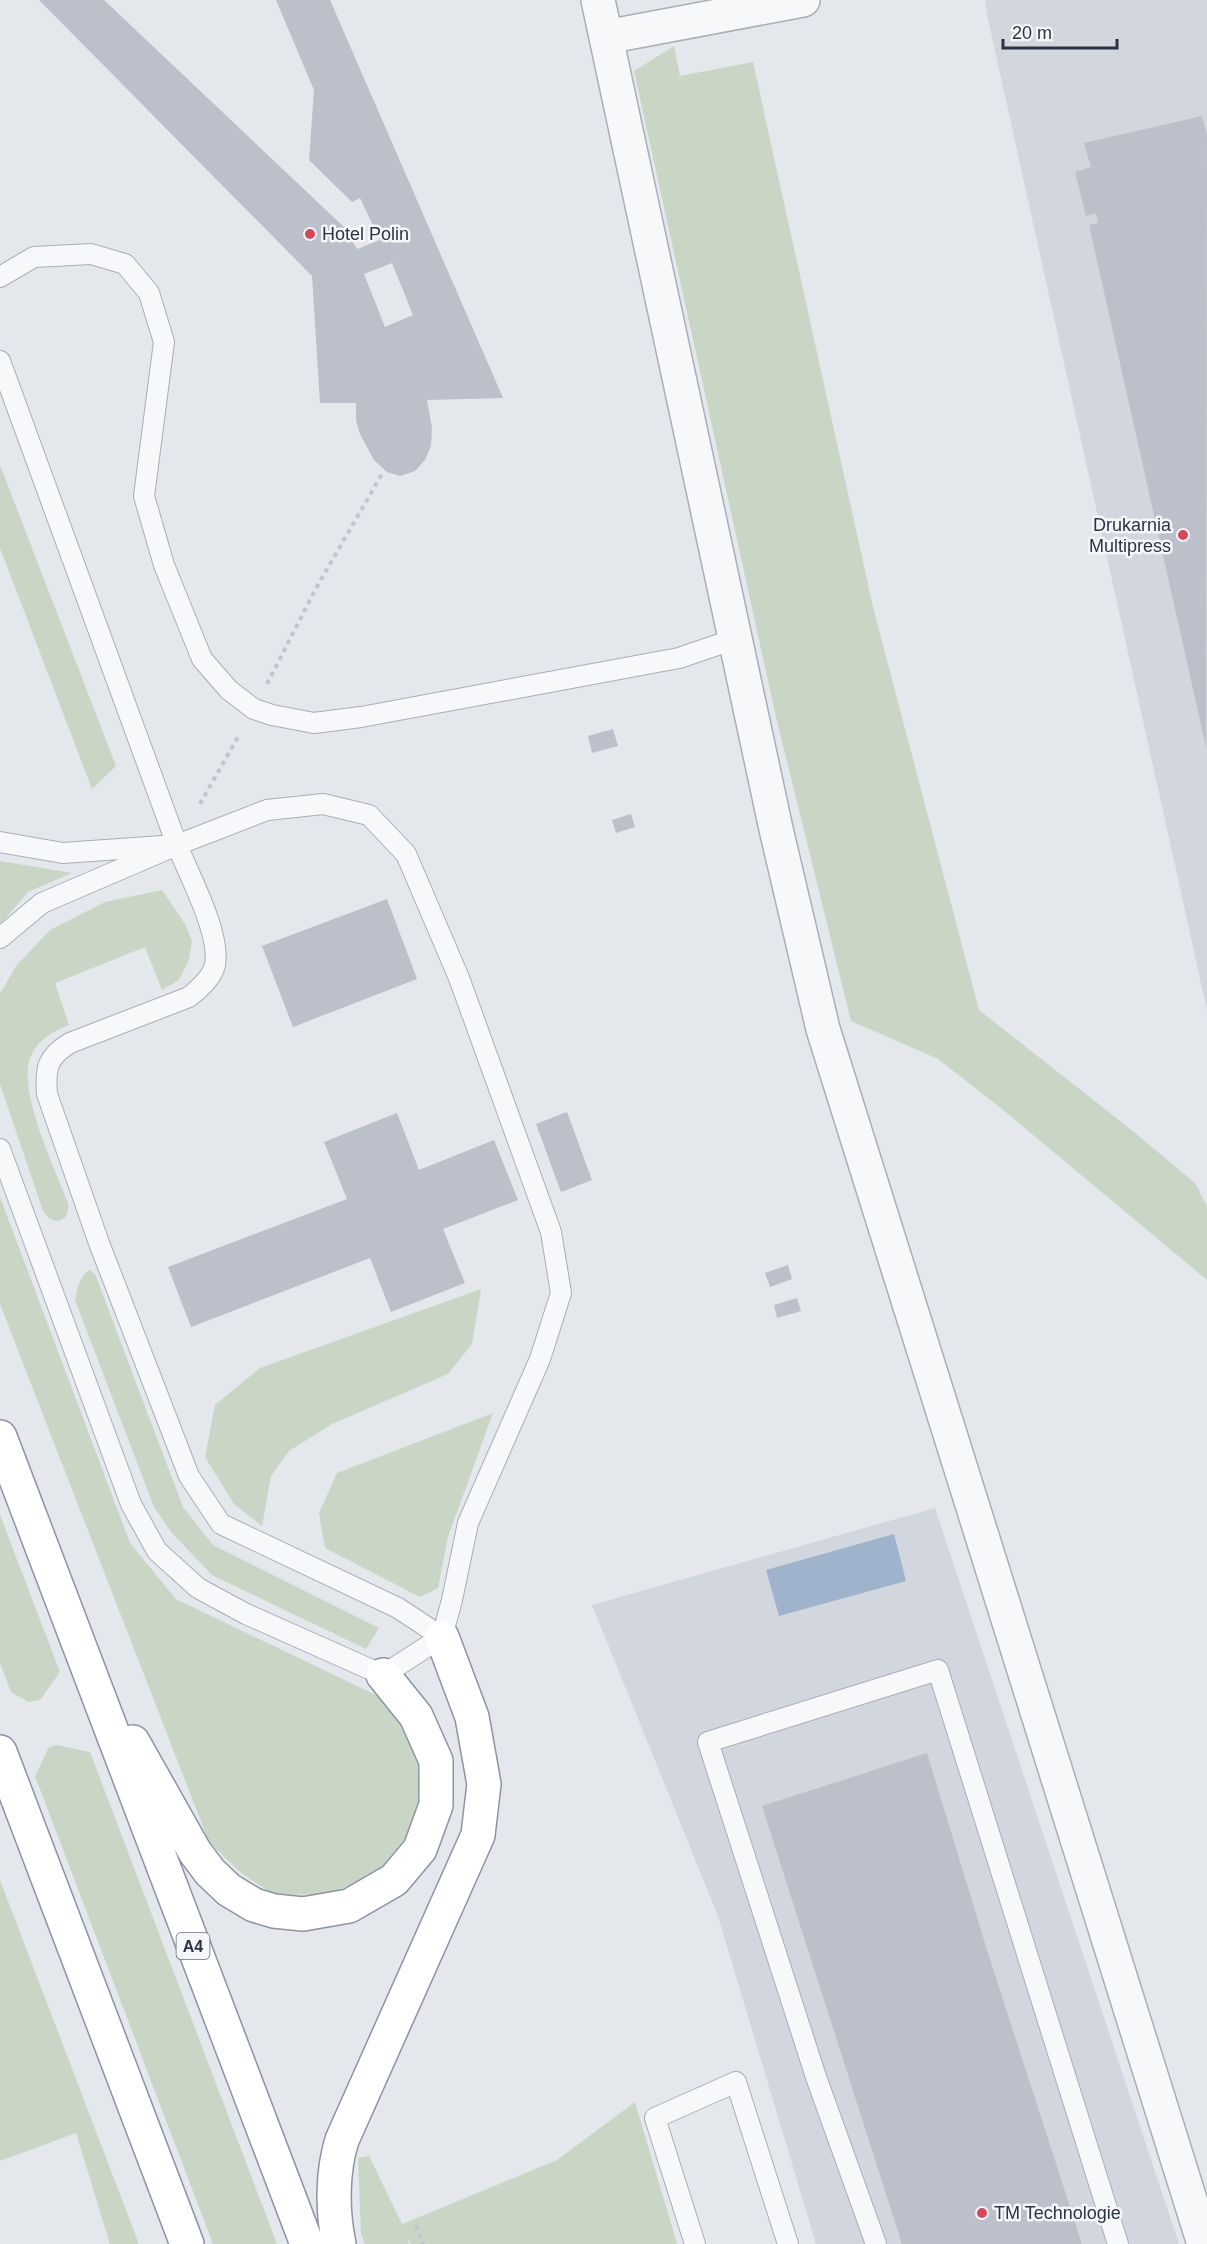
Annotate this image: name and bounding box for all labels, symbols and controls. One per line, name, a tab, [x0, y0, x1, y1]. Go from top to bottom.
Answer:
scale bar	[1003, 12, 1117, 50]
text: 20 m	[1012, 23, 1052, 43]
place label: Hotel Polin	[322, 224, 409, 244]
marker: Hotel Polin	[303, 227, 317, 241]
place label: Drukarnia Multipress	[1089, 515, 1172, 556]
marker: Drukarnia Multipress	[1176, 528, 1190, 542]
road number: A4	[176, 1933, 210, 1959]
place label: TM Technologie	[994, 2203, 1121, 2223]
marker: TM Technologie	[975, 2206, 989, 2220]

